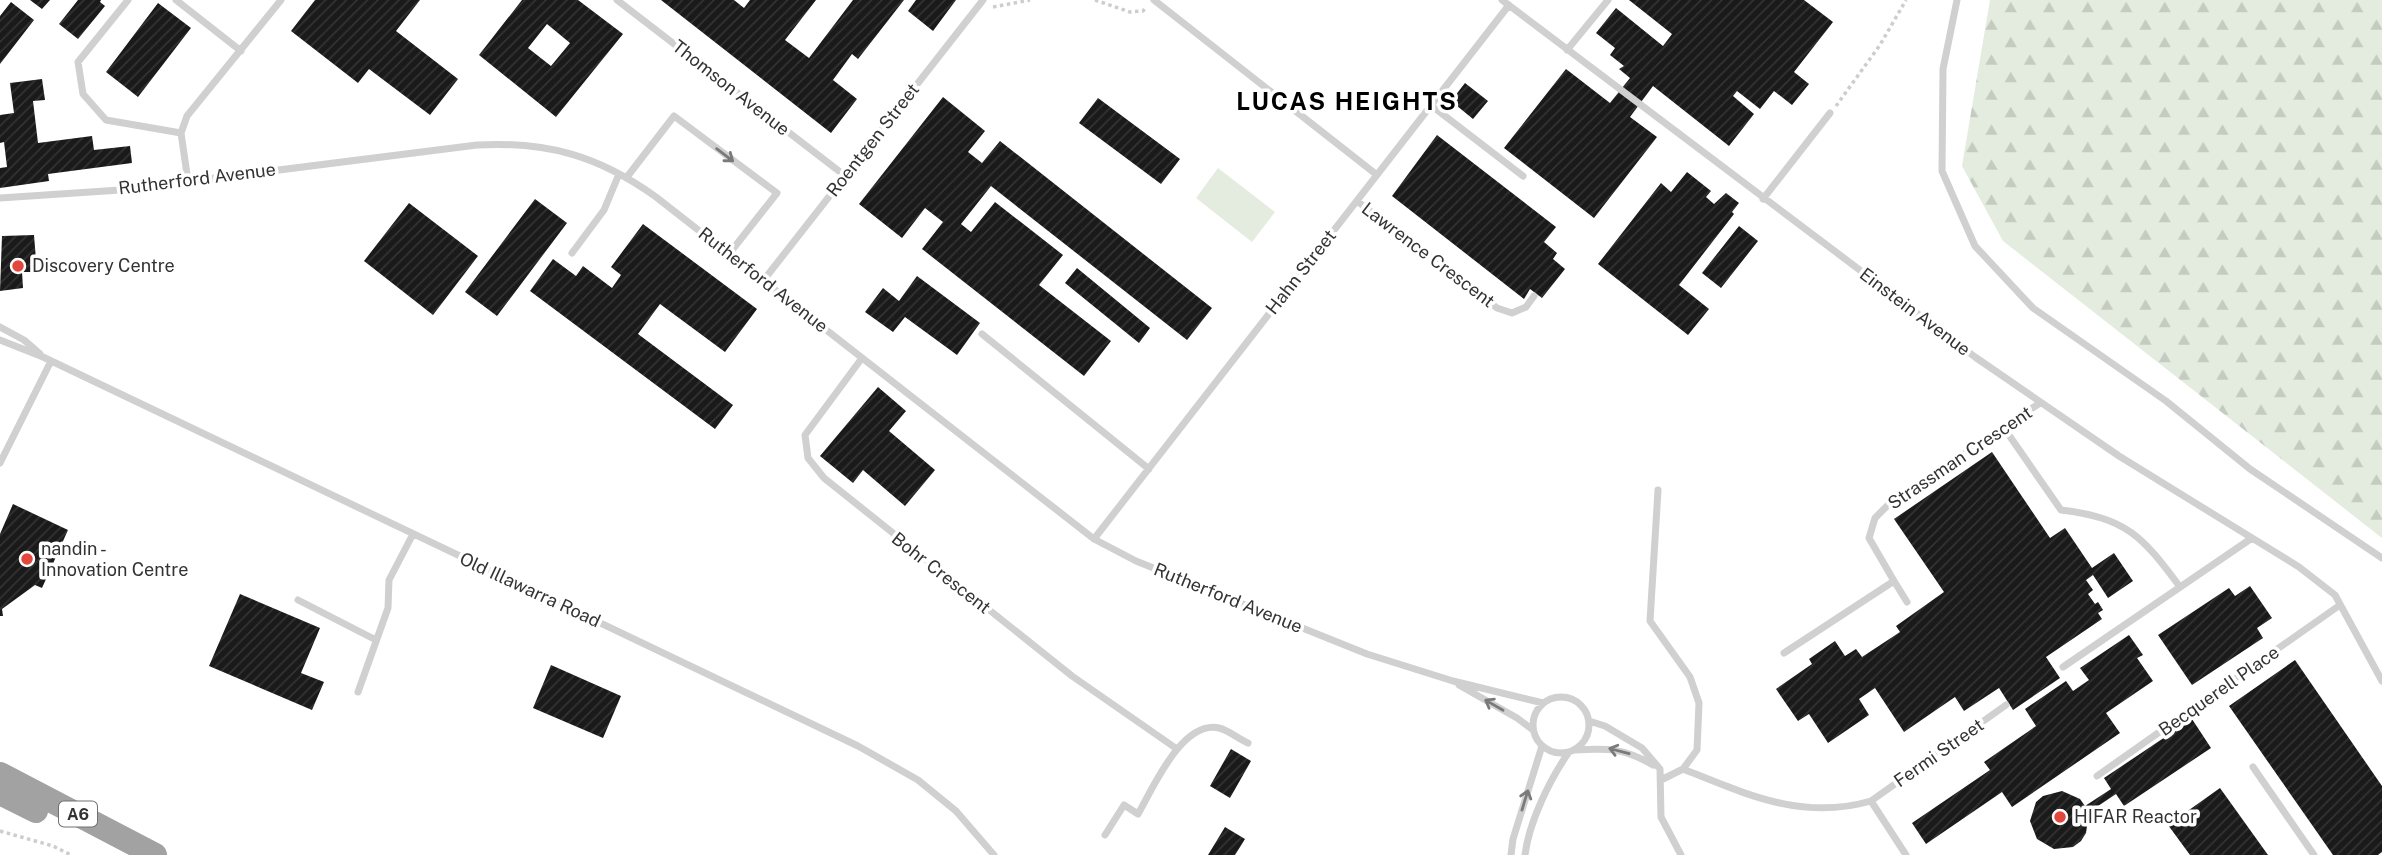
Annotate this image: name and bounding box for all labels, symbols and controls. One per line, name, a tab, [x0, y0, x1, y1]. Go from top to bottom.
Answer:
street label: Thomson Avenue	[669, 35, 794, 140]
street label: Roentgen Street	[822, 79, 923, 200]
district label: LUCAS HEIGHTS	[1236, 87, 1458, 115]
one-way arrow	[716, 147, 734, 162]
street label: Rutherford Avenue	[117, 158, 277, 199]
street label: Lawrence Crescent	[1358, 198, 1499, 311]
street label: Rutherford Avenue	[694, 223, 832, 337]
street label: Hahn Street	[1261, 225, 1340, 318]
place label: Discovery Centre	[32, 255, 175, 276]
marker: Discovery Centre	[10, 258, 26, 274]
street label: Einstein Avenue	[1856, 263, 1975, 360]
street label: Strassman Crescent	[1884, 402, 2036, 514]
street label: Bohr Crescent	[888, 528, 995, 618]
place label: nandin - Innovation Centre	[41, 538, 188, 580]
street label: Old Illawarra Road	[456, 548, 604, 631]
marker: nandin - Innovation Centre	[19, 551, 35, 567]
street label: Rutherford Avenue	[1151, 558, 1305, 637]
street label: Becquerell Place	[2154, 641, 2283, 740]
one-way arrow	[1484, 698, 1505, 711]
street label: Fermi Street	[1890, 714, 1988, 791]
one-way arrow	[1609, 744, 1631, 757]
one-way arrow	[1519, 789, 1532, 811]
road number: A6	[59, 802, 97, 827]
place label: HIFAR Reactor	[2074, 806, 2197, 827]
marker: HIFAR Reactor	[2052, 809, 2068, 825]

